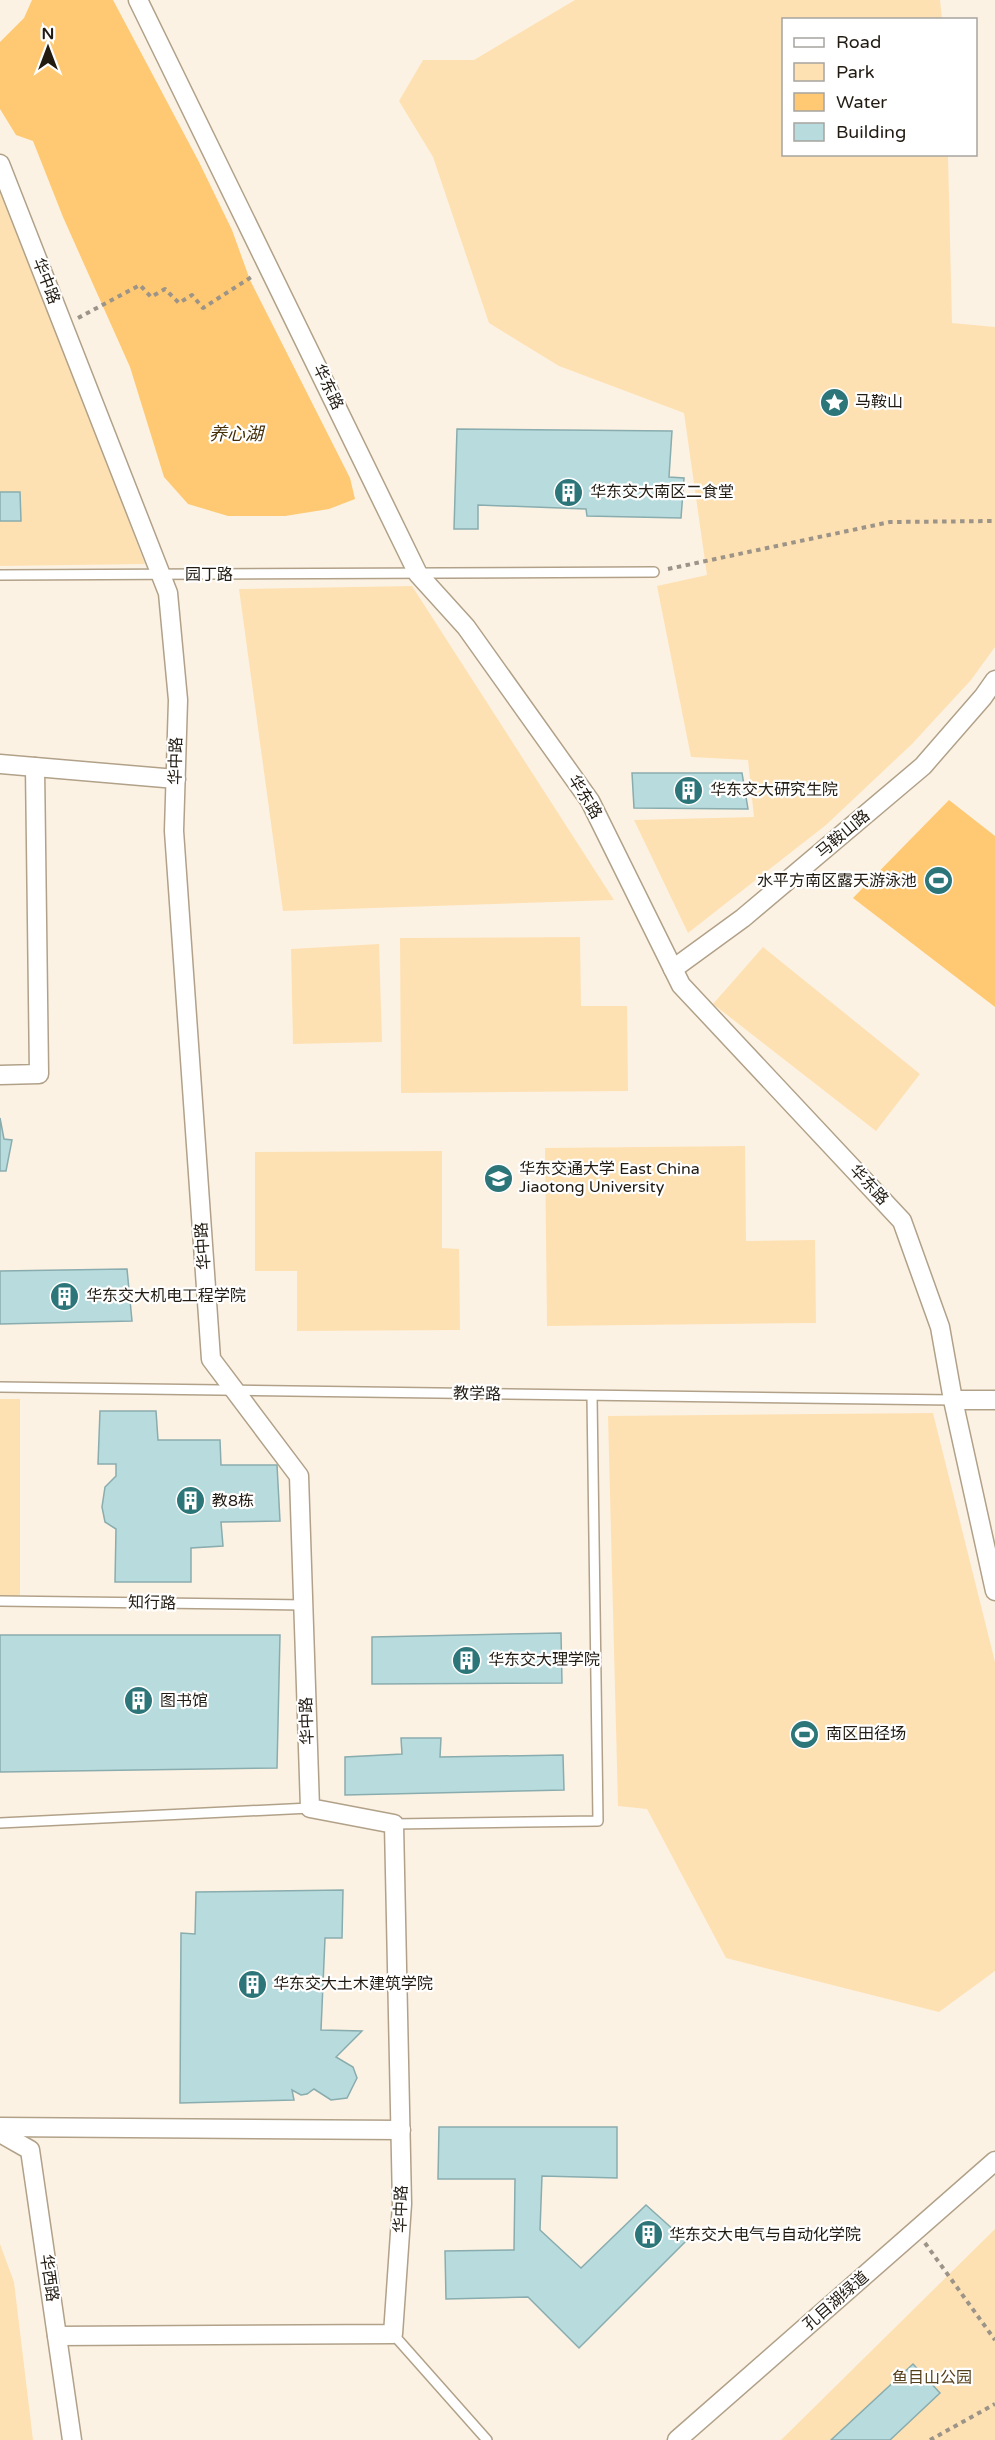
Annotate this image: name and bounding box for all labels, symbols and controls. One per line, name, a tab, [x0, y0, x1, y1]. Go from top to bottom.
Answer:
north arrow	[18, 18, 78, 78]
legend	[782, 18, 977, 156]
text: N	[42, 24, 54, 44]
text: Road	[836, 31, 881, 53]
text: Park	[836, 61, 875, 83]
text: Water	[836, 91, 887, 113]
text: Building	[836, 121, 906, 143]
street label: 华中路	[28, 255, 64, 307]
street label: 华东路	[308, 361, 348, 413]
place icon: 马鞍山	[818, 386, 850, 418]
place label: 马鞍山	[855, 392, 903, 412]
water label: 养心湖	[209, 423, 266, 445]
building icon: 华东交大南区二食堂	[553, 476, 585, 508]
place label: 华东交大南区二食堂	[590, 482, 734, 502]
street label: 园丁路	[185, 565, 233, 585]
street label: 华中路	[166, 737, 186, 785]
street label: 华东路	[564, 771, 606, 823]
building icon: 华东交大研究生院	[673, 774, 705, 806]
place label: 华东交大研究生院	[710, 780, 838, 800]
street label: 马鞍山路	[812, 806, 874, 862]
sports icon: 水平方南区露天游泳池	[922, 865, 954, 897]
place label: 水平方南区露天游泳池	[757, 871, 917, 891]
place label: 华东交通大学 East China Jiaotong University	[519, 1159, 700, 1197]
street label: 华东路	[845, 1161, 893, 1209]
school or university icon: 华东交通大学 East China Jiaotong University	[482, 1162, 514, 1194]
street label: 华中路	[191, 1221, 215, 1271]
building icon: 华东交大机电工程学院	[49, 1280, 81, 1312]
place label: 华东交大机电工程学院	[86, 1286, 246, 1306]
street label: 教学路	[453, 1384, 501, 1404]
building icon: 教8栋	[175, 1485, 207, 1517]
place label: 教8栋	[212, 1491, 254, 1511]
street label: 知行路	[128, 1593, 176, 1613]
building icon: 华东交大理学院	[451, 1644, 483, 1676]
place label: 华东交大理学院	[488, 1650, 600, 1670]
building icon: 图书馆	[123, 1685, 155, 1717]
place label: 图书馆	[160, 1691, 208, 1711]
street label: 华中路	[296, 1697, 318, 1745]
sports icon: 南区田径场	[789, 1718, 821, 1750]
place label: 南区田径场	[826, 1724, 906, 1744]
building icon: 华东交大土木建筑学院	[236, 1968, 268, 2000]
place label: 华东交大土木建筑学院	[273, 1974, 433, 1994]
street label: 华中路	[390, 2185, 412, 2233]
building icon: 华东交大电气与自动化学院	[632, 2219, 664, 2251]
place label: 华东交大电气与自动化学院	[669, 2225, 861, 2245]
street label: 华西路	[36, 2253, 62, 2303]
street label: 孔目湖绿道	[799, 2267, 873, 2335]
park label: 鱼目山公园	[892, 2368, 972, 2388]

